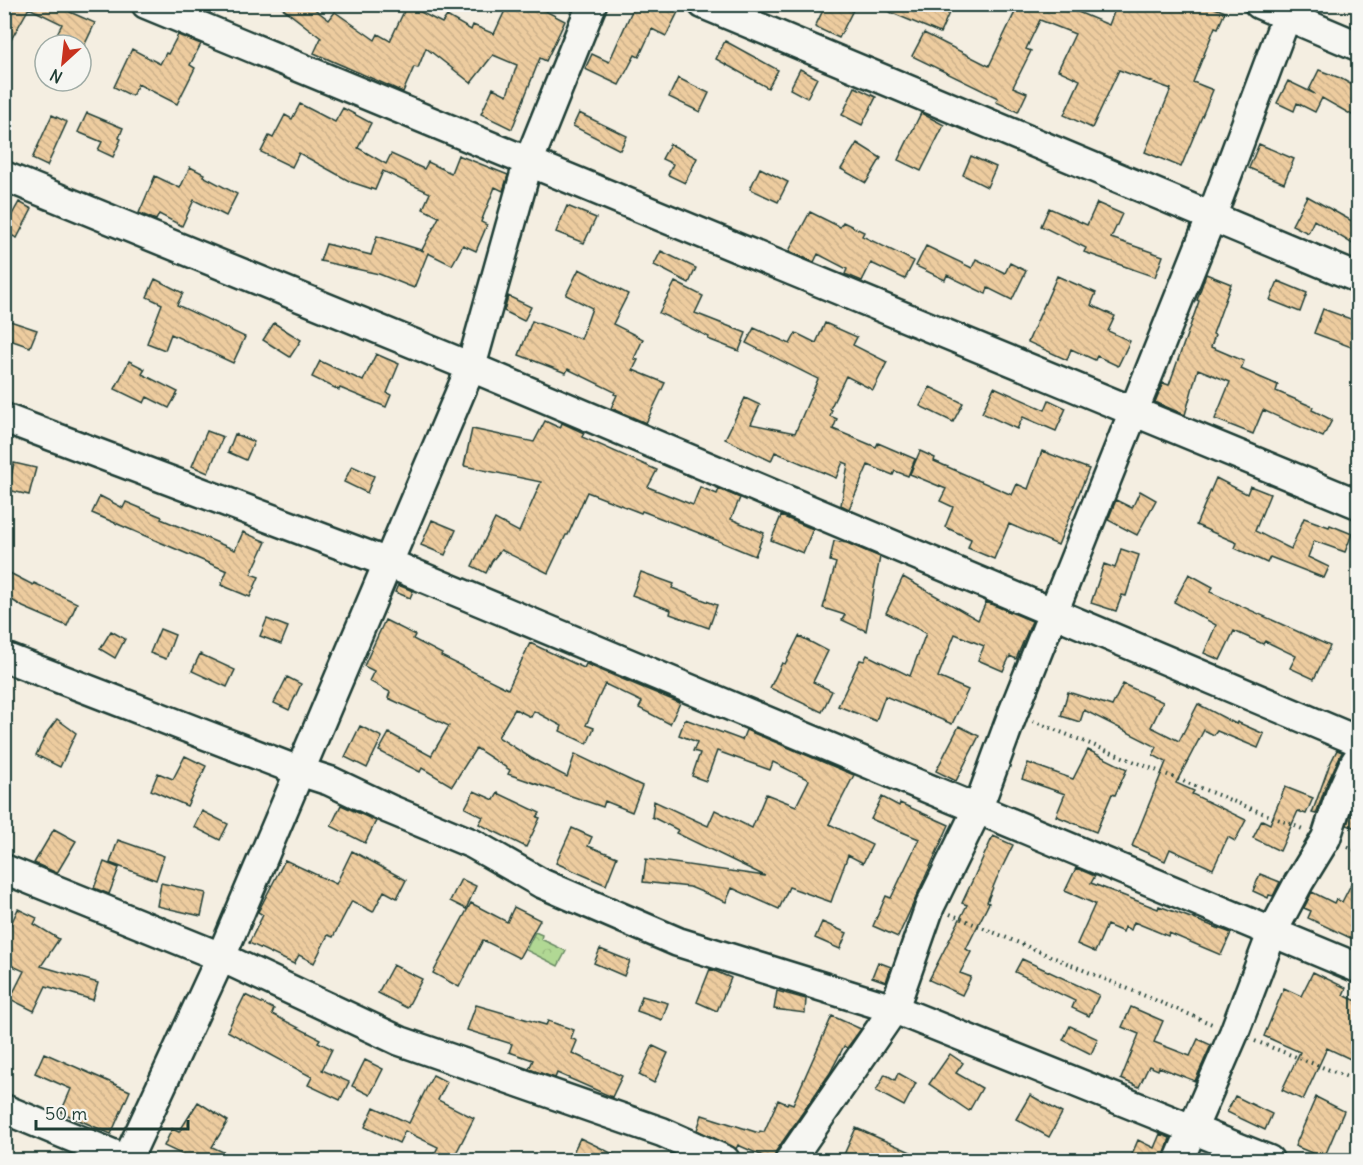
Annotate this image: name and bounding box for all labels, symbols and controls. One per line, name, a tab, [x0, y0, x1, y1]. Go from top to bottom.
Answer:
north arrow	[33, 33, 93, 93]
text: N	[47, 65, 66, 88]
scale bar	[36, 1093, 188, 1131]
text: 50 m	[45, 1102, 87, 1125]

